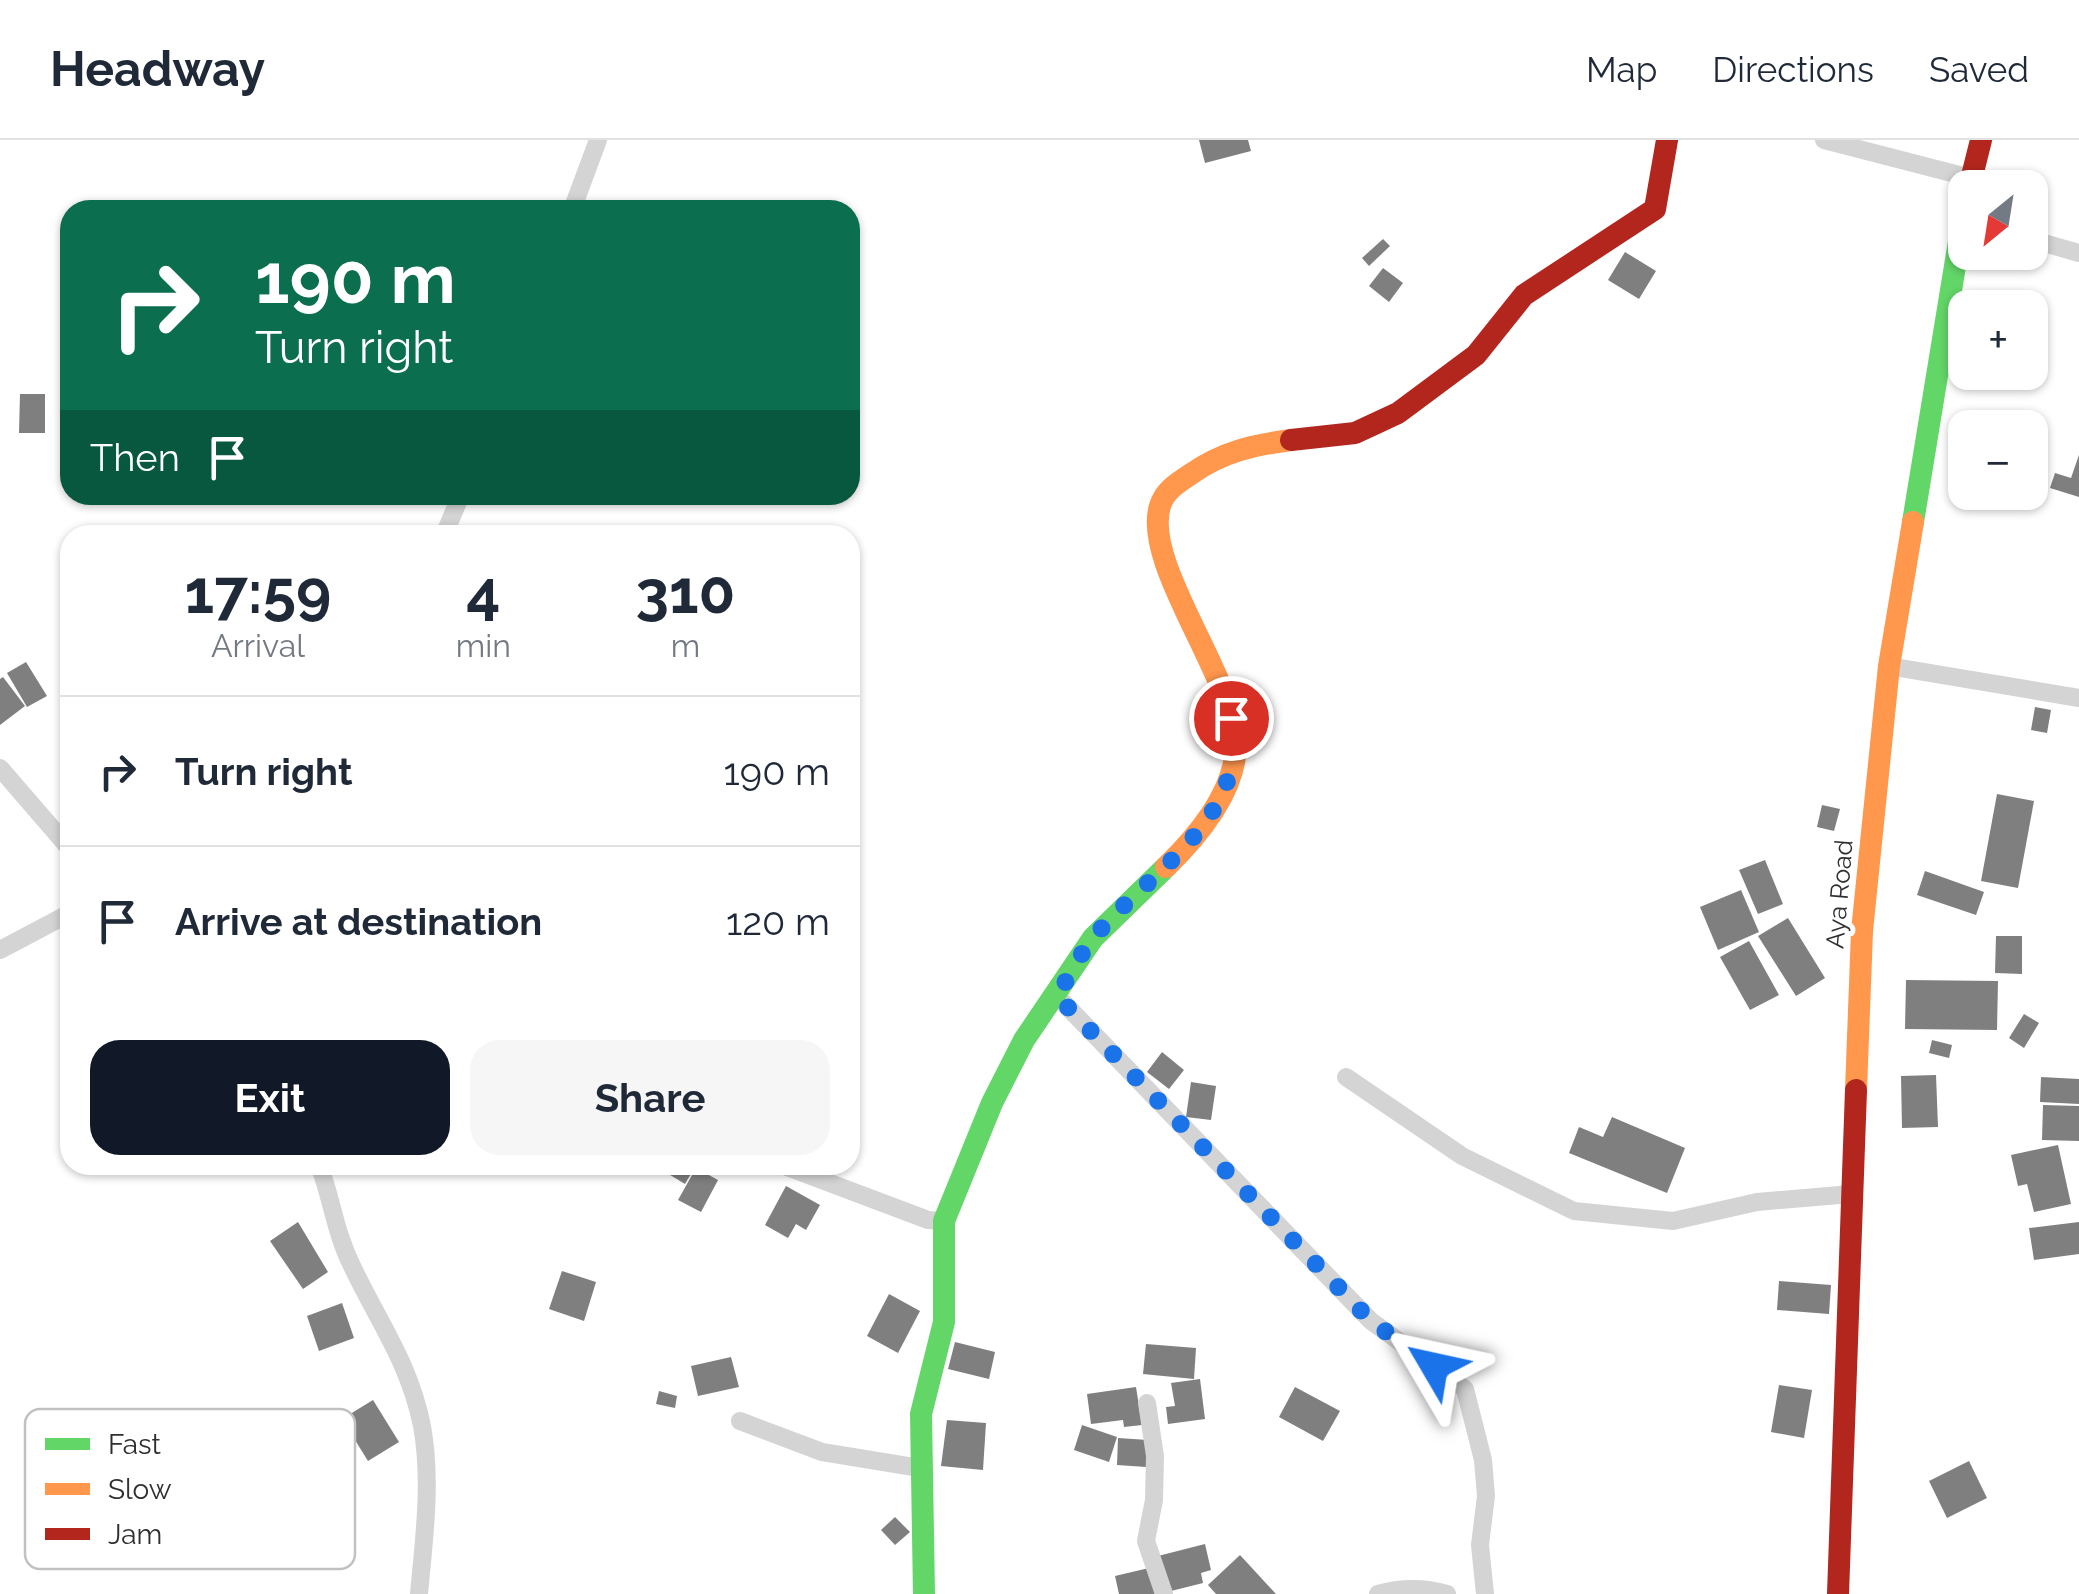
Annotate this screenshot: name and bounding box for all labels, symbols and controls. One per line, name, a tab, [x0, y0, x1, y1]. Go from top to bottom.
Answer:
text: Headway	[50, 41, 265, 97]
text: Map	[1586, 49, 1657, 90]
text: Directions	[1712, 49, 1874, 90]
text: Saved	[1929, 49, 2029, 90]
north arrow	[1948, 170, 2048, 270]
map controls	[1948, 170, 2048, 510]
text: 190 m	[255, 237, 456, 319]
icon: right	[90, 240, 220, 370]
button: +	[1948, 290, 2048, 390]
text: Turn right	[255, 321, 453, 374]
button: −	[1948, 410, 2048, 510]
icon: arrive	[200, 430, 255, 485]
text: Then	[90, 435, 180, 480]
text: 17:59	[185, 557, 331, 627]
text: 4	[466, 557, 500, 627]
text: 310	[635, 557, 735, 627]
text: Arrival	[211, 627, 305, 664]
text: min	[456, 627, 511, 664]
text: m	[671, 627, 700, 664]
pin	[1189, 676, 1274, 761]
icon: arrive	[1204, 691, 1259, 746]
icon: right	[90, 744, 145, 799]
text: Turn right	[175, 749, 352, 794]
text: 190 m	[724, 749, 830, 794]
street label: Aya Road	[1819, 838, 1859, 950]
icon: arrive	[90, 894, 145, 949]
text: Arrive at destination	[175, 899, 542, 944]
text: 120 m	[726, 899, 830, 944]
button: Exit	[90, 1040, 450, 1155]
button: Share	[470, 1040, 830, 1155]
position arrow	[1382, 1314, 1486, 1418]
legend	[25, 1409, 355, 1569]
text: Fast	[108, 1428, 161, 1461]
text: Slow	[108, 1473, 172, 1506]
text: Jam	[108, 1518, 162, 1551]

